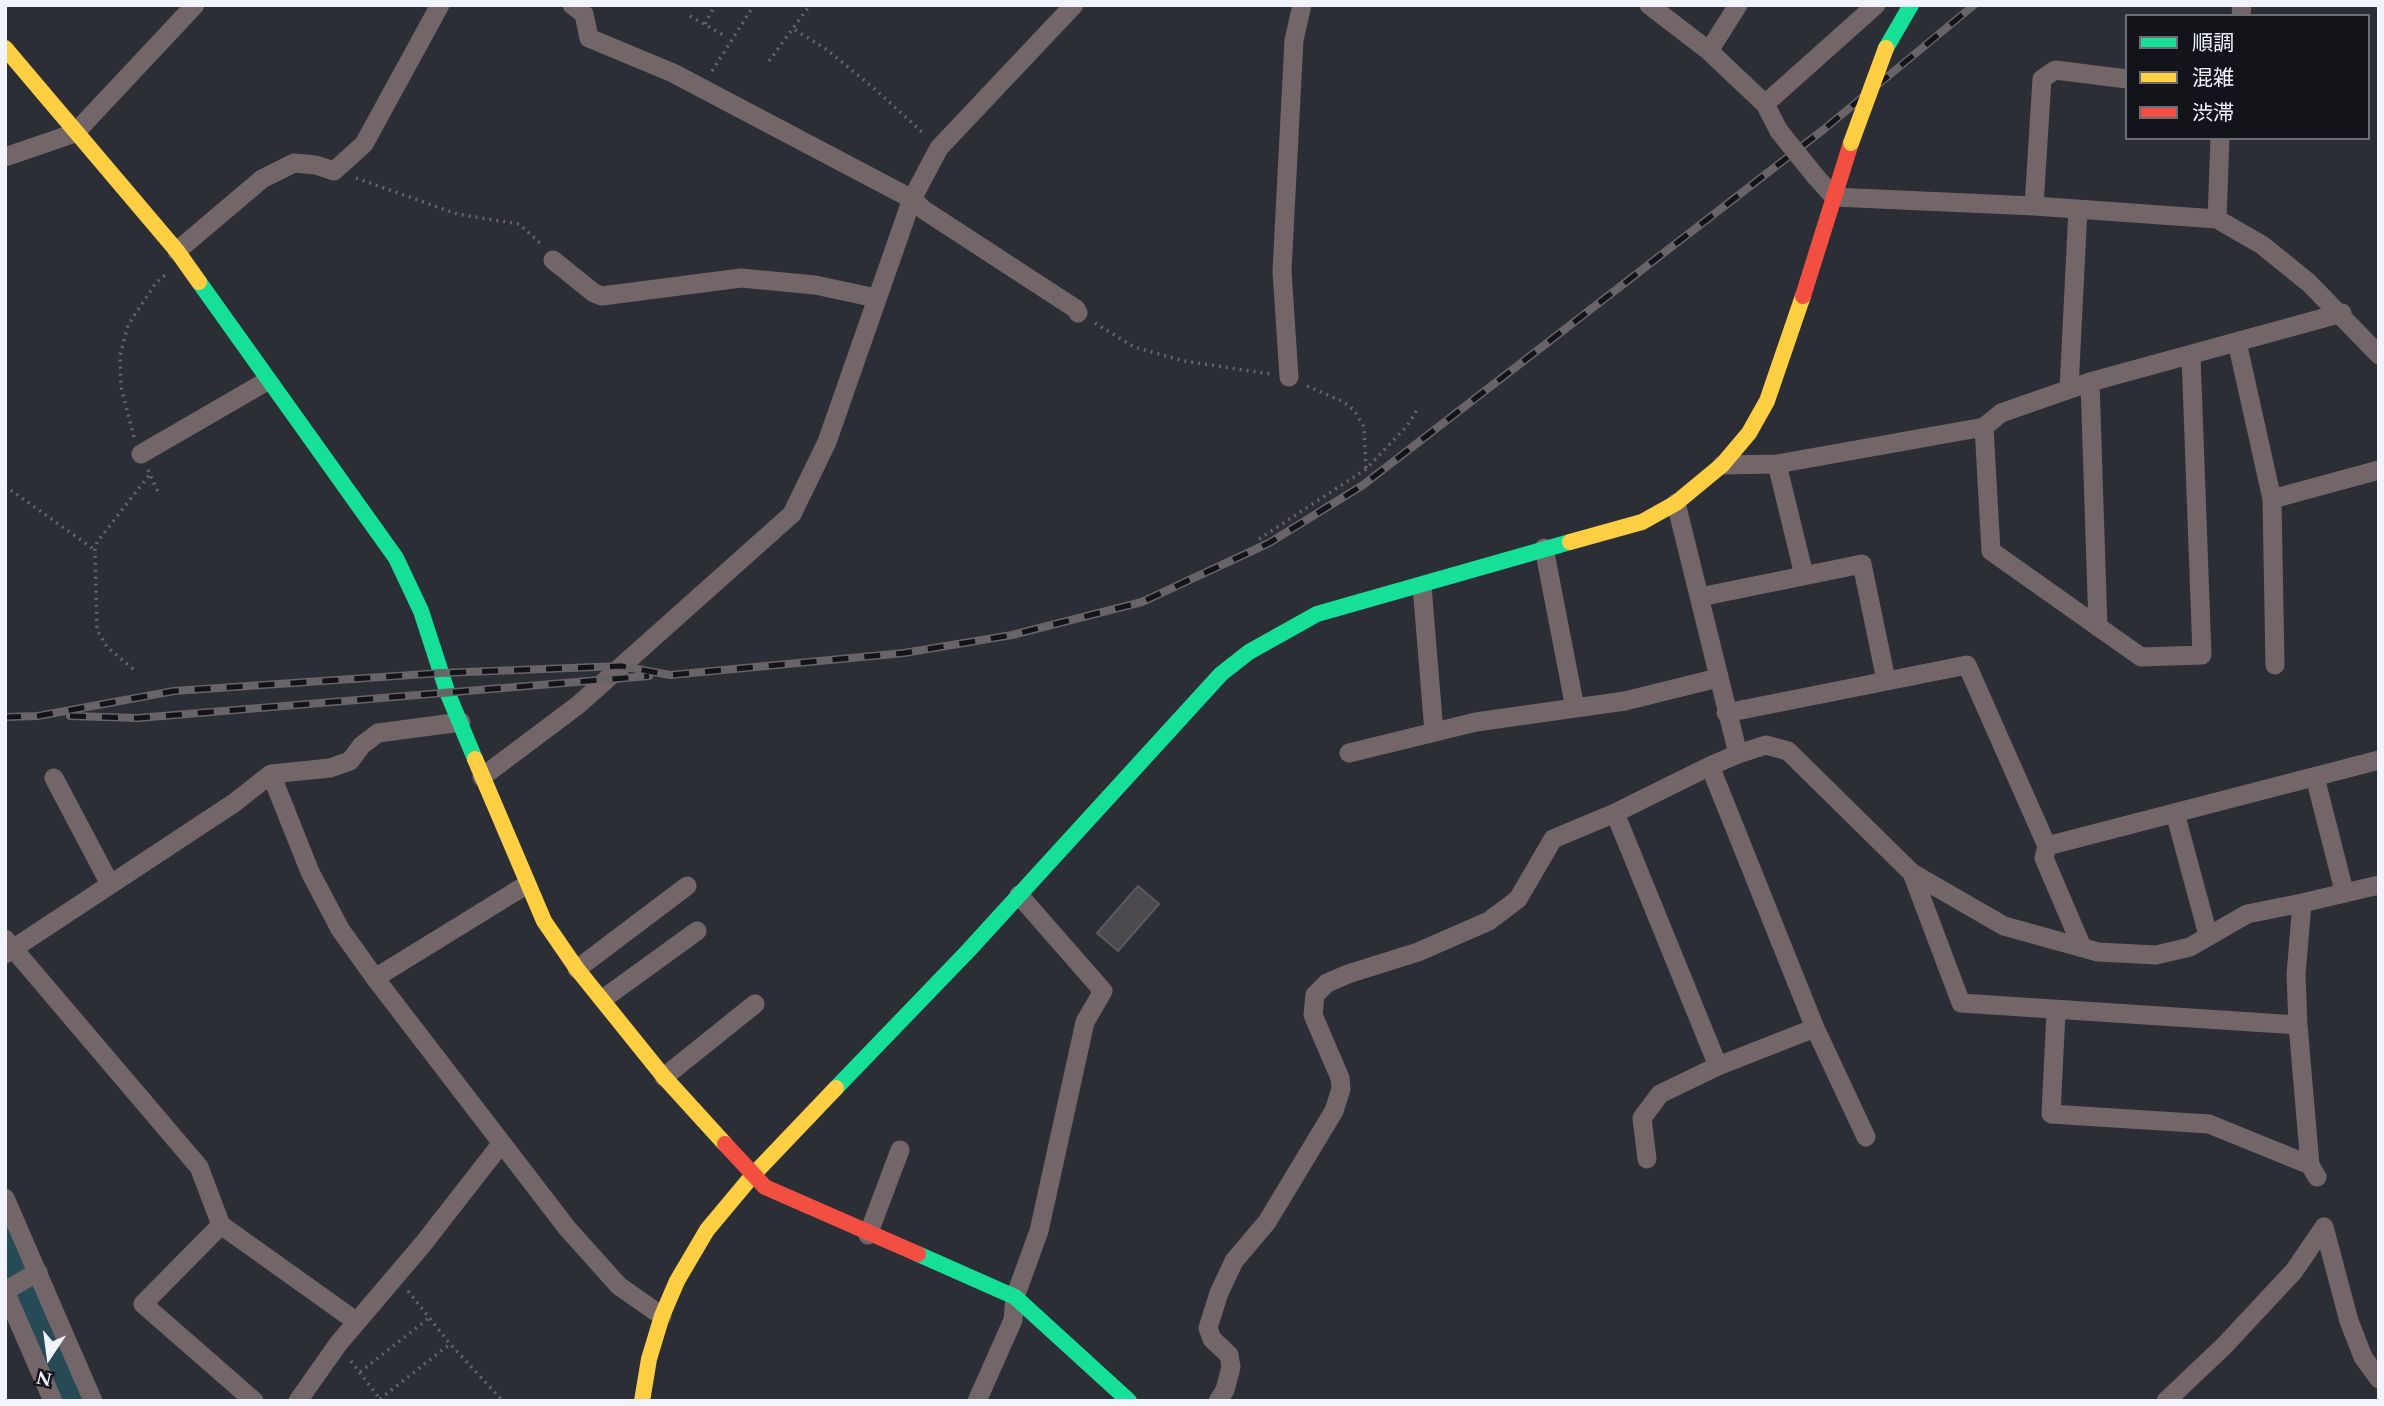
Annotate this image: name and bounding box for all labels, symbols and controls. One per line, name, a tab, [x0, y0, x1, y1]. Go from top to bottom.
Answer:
legend	[2125, 14, 2370, 140]
text: 順調	[2192, 28, 2234, 60]
text: 混雑	[2192, 63, 2234, 95]
text: 渋滞	[2192, 98, 2234, 130]
north arrow	[14, 1322, 84, 1392]
text: N	[33, 1362, 55, 1394]

